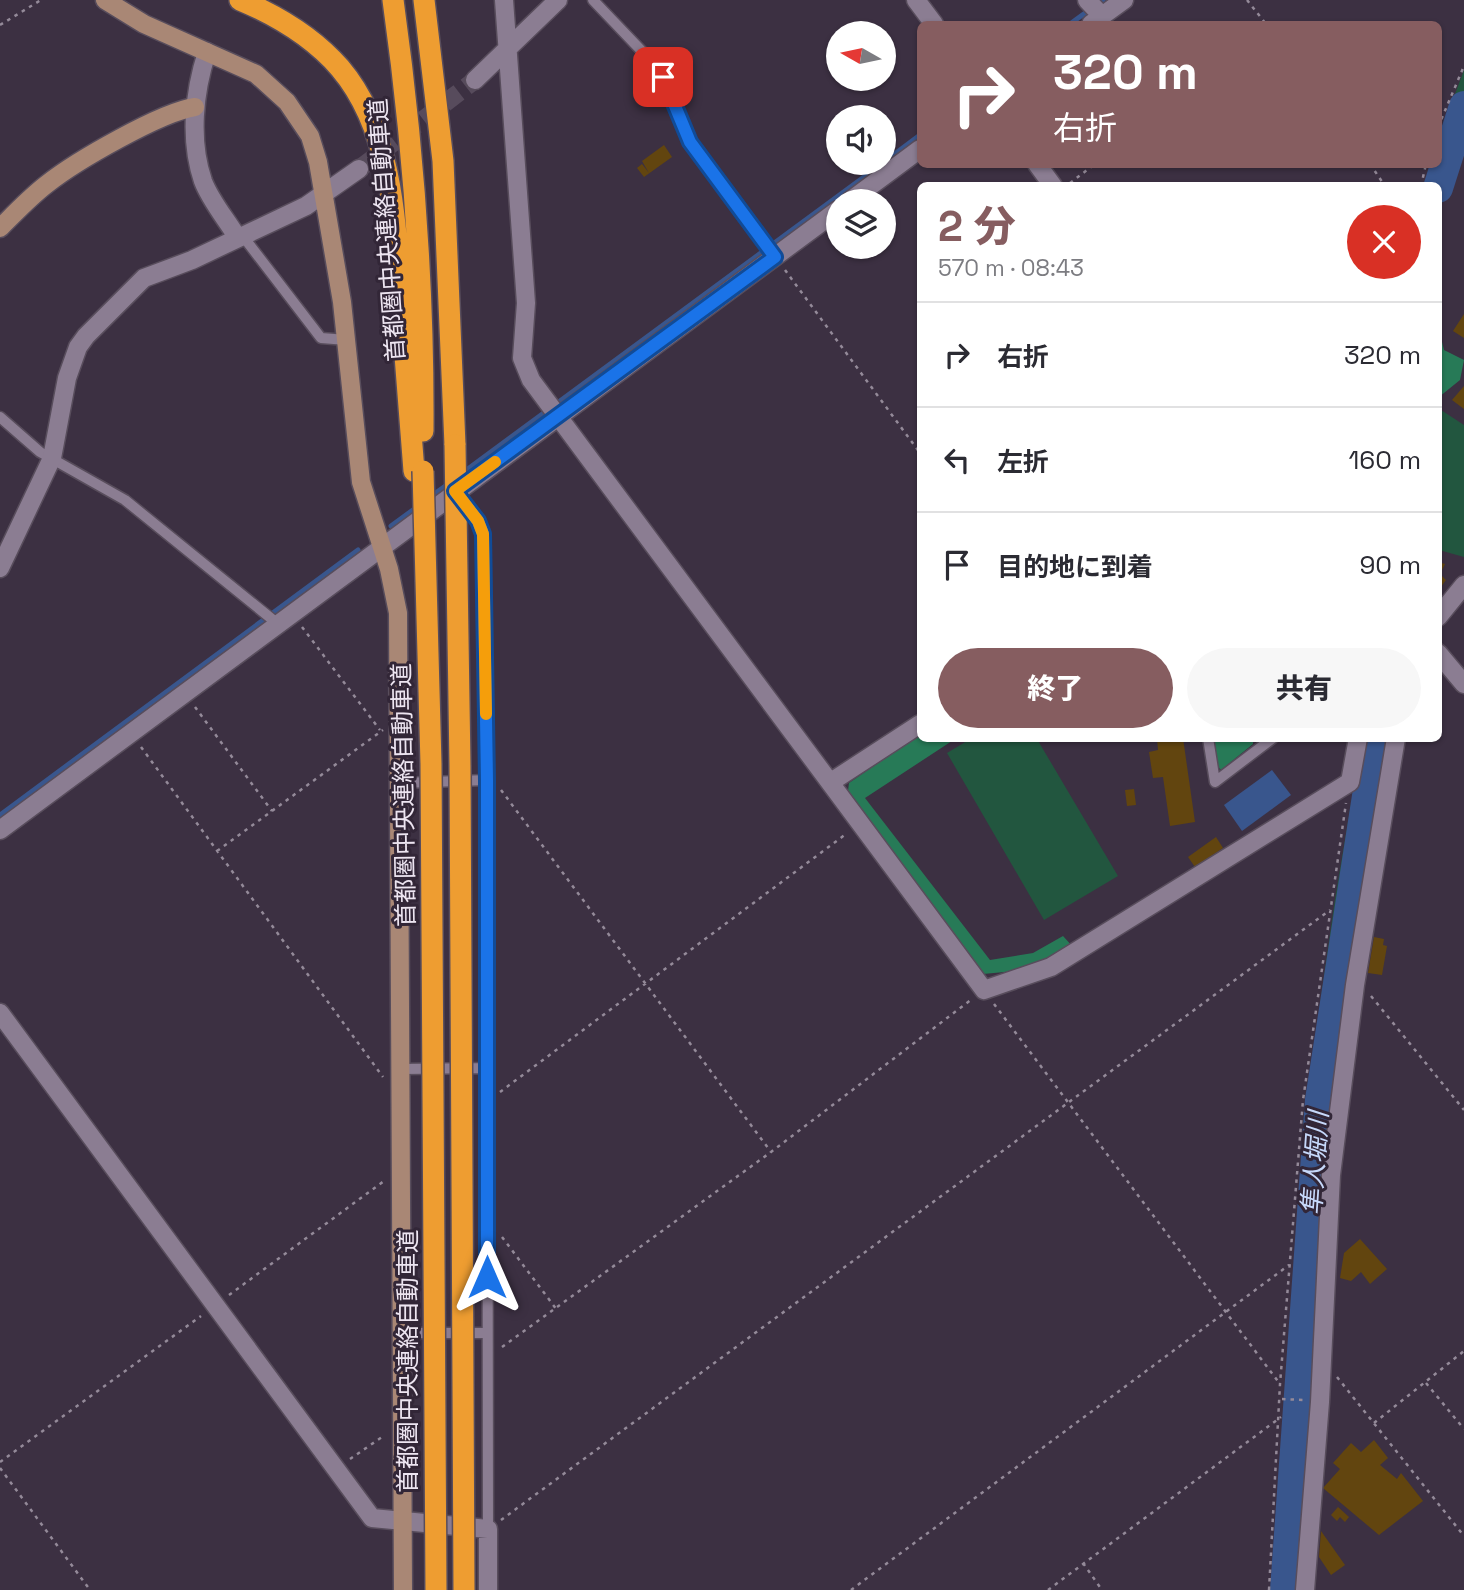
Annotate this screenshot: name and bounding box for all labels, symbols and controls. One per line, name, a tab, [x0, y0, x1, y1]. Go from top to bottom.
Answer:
north arrow	[826, 21, 896, 91]
map controls	[826, 21, 896, 259]
text: 320 m	[1053, 41, 1198, 103]
pin	[633, 47, 693, 107]
icon: right	[938, 49, 1029, 140]
icon: arrive	[644, 58, 682, 96]
street label: 首都圏中央連絡自動車道	[362, 97, 411, 363]
button: sound	[826, 105, 896, 175]
text: 右折	[1053, 108, 1117, 148]
button: layers	[826, 189, 896, 259]
text: 2 分	[938, 200, 1016, 253]
button: close	[1347, 205, 1421, 279]
text: 570 m · 08:43	[938, 253, 1084, 283]
icon: right	[938, 336, 976, 374]
text: 320 m	[1344, 338, 1421, 372]
text: 右折	[997, 340, 1049, 374]
icon: left	[938, 441, 976, 479]
text: 160 m	[1349, 443, 1421, 477]
text: 左折	[997, 445, 1049, 479]
icon: arrive	[938, 546, 976, 584]
text: 90 m	[1359, 548, 1421, 582]
text: 目的地に到着	[997, 550, 1153, 584]
button: 終了	[938, 648, 1173, 728]
button: 共有	[1187, 648, 1421, 728]
street label: 首都圏中央連絡自動車道	[386, 663, 421, 927]
water label: 隼人堀川	[1294, 1107, 1336, 1216]
street label: 首都圏中央連絡自動車道	[392, 1229, 423, 1493]
position arrow	[450, 1240, 524, 1314]

